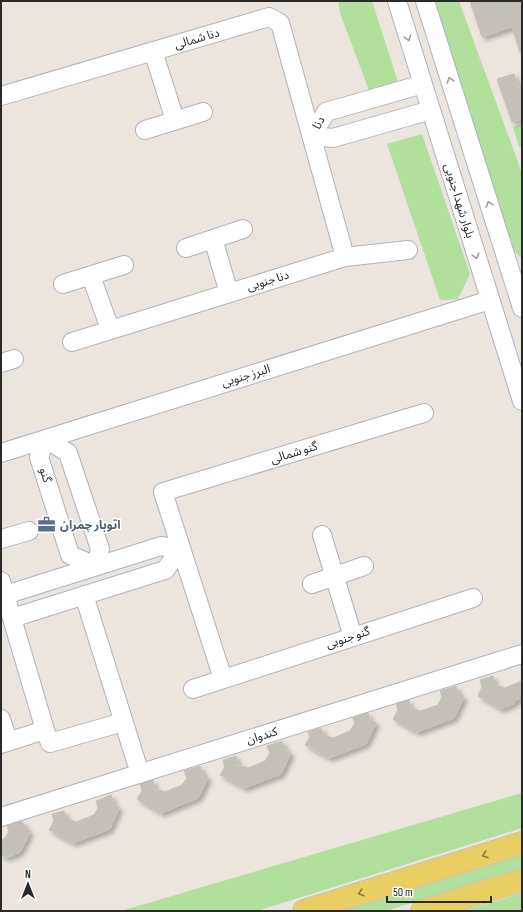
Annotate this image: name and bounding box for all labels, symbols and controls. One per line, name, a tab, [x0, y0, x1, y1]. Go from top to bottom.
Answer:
street label: دنا شمالی	[173, 25, 222, 53]
one-way arrow	[404, 34, 412, 41]
one-way arrow	[446, 77, 455, 84]
street label: دنا	[309, 114, 329, 132]
street label: بلوار شهدا جنوبی	[441, 162, 477, 240]
one-way arrow	[485, 201, 494, 208]
one-way arrow	[471, 252, 480, 259]
street label: دنا جنوبی	[245, 267, 291, 294]
street label: البرز جنوبی	[220, 361, 272, 390]
street label: گنو شمالی	[269, 438, 320, 467]
street label: گنو	[36, 466, 55, 485]
office icon: اتوبار چمران	[37, 515, 57, 535]
place label: اتوبار چمران	[60, 518, 121, 533]
street label: گنو جنوبی	[324, 624, 373, 652]
street label: کندوان	[245, 724, 280, 748]
one-way arrow	[481, 850, 488, 858]
north arrow	[8, 864, 48, 904]
text: N	[25, 868, 31, 881]
scale bar	[387, 878, 491, 904]
text: 50 m	[393, 885, 413, 900]
one-way arrow	[357, 888, 364, 897]

